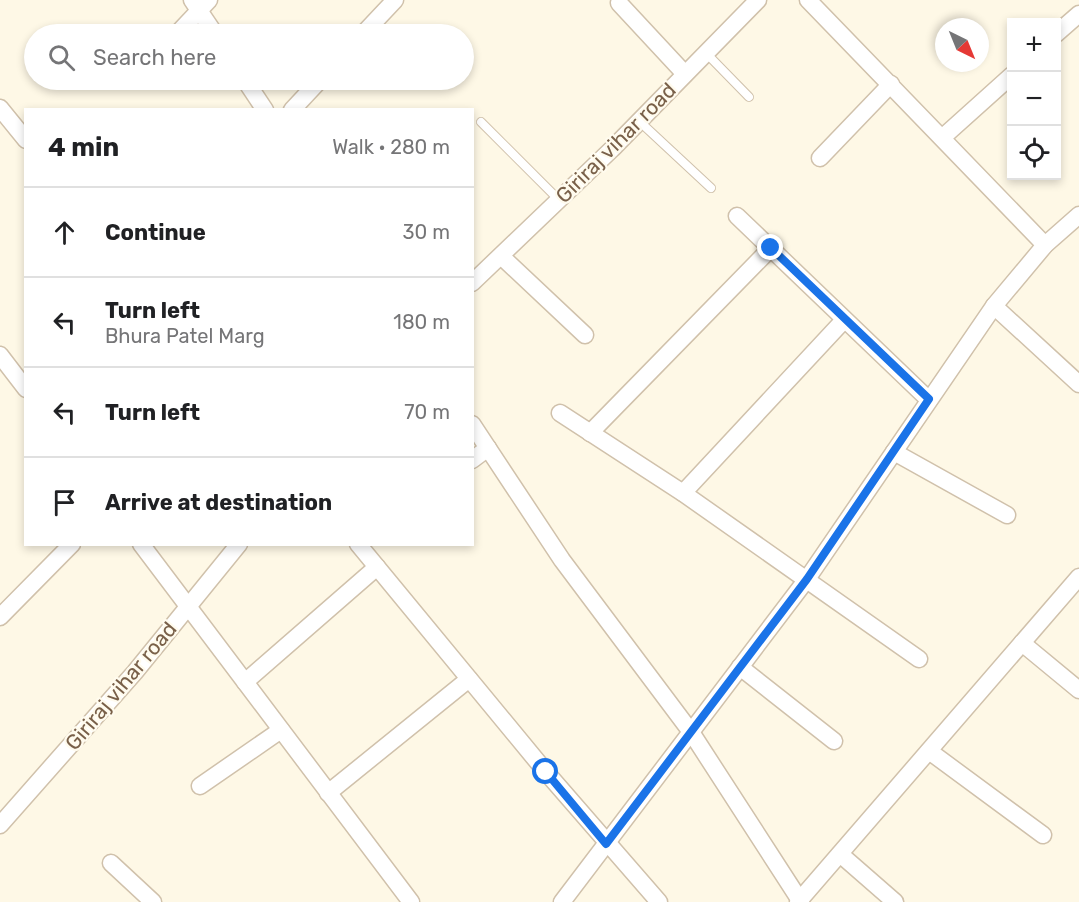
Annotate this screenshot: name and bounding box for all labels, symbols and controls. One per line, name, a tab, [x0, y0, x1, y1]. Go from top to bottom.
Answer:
north arrow	[935, 18, 989, 72]
map controls	[1007, 18, 1061, 180]
button: +	[1007, 18, 1061, 72]
search box	[24, 24, 474, 90]
icon: search	[45, 41, 78, 74]
text: Search here	[93, 44, 216, 71]
button: −	[1007, 72, 1061, 126]
street label: Giriraj vihar road	[550, 77, 681, 208]
button: locate	[1007, 126, 1061, 180]
text: 4 min	[48, 132, 119, 163]
text: Walk · 280 m	[332, 135, 450, 159]
icon: ahead	[48, 216, 81, 249]
text: Continue	[105, 219, 206, 246]
text: 30 m	[403, 220, 450, 244]
route end	[757, 234, 783, 260]
text: Turn left	[105, 297, 200, 324]
icon: left	[48, 306, 81, 339]
text: 180 m	[393, 310, 450, 334]
text: Bhura Patel Marg	[105, 324, 265, 348]
icon: left	[48, 396, 81, 429]
text: Turn left	[105, 399, 200, 426]
text: 70 m	[404, 400, 450, 424]
icon: arrive	[48, 486, 81, 519]
text: Arrive at destination	[105, 489, 332, 516]
street label: Giriraj vihar road	[60, 616, 182, 755]
route start	[532, 758, 558, 784]

